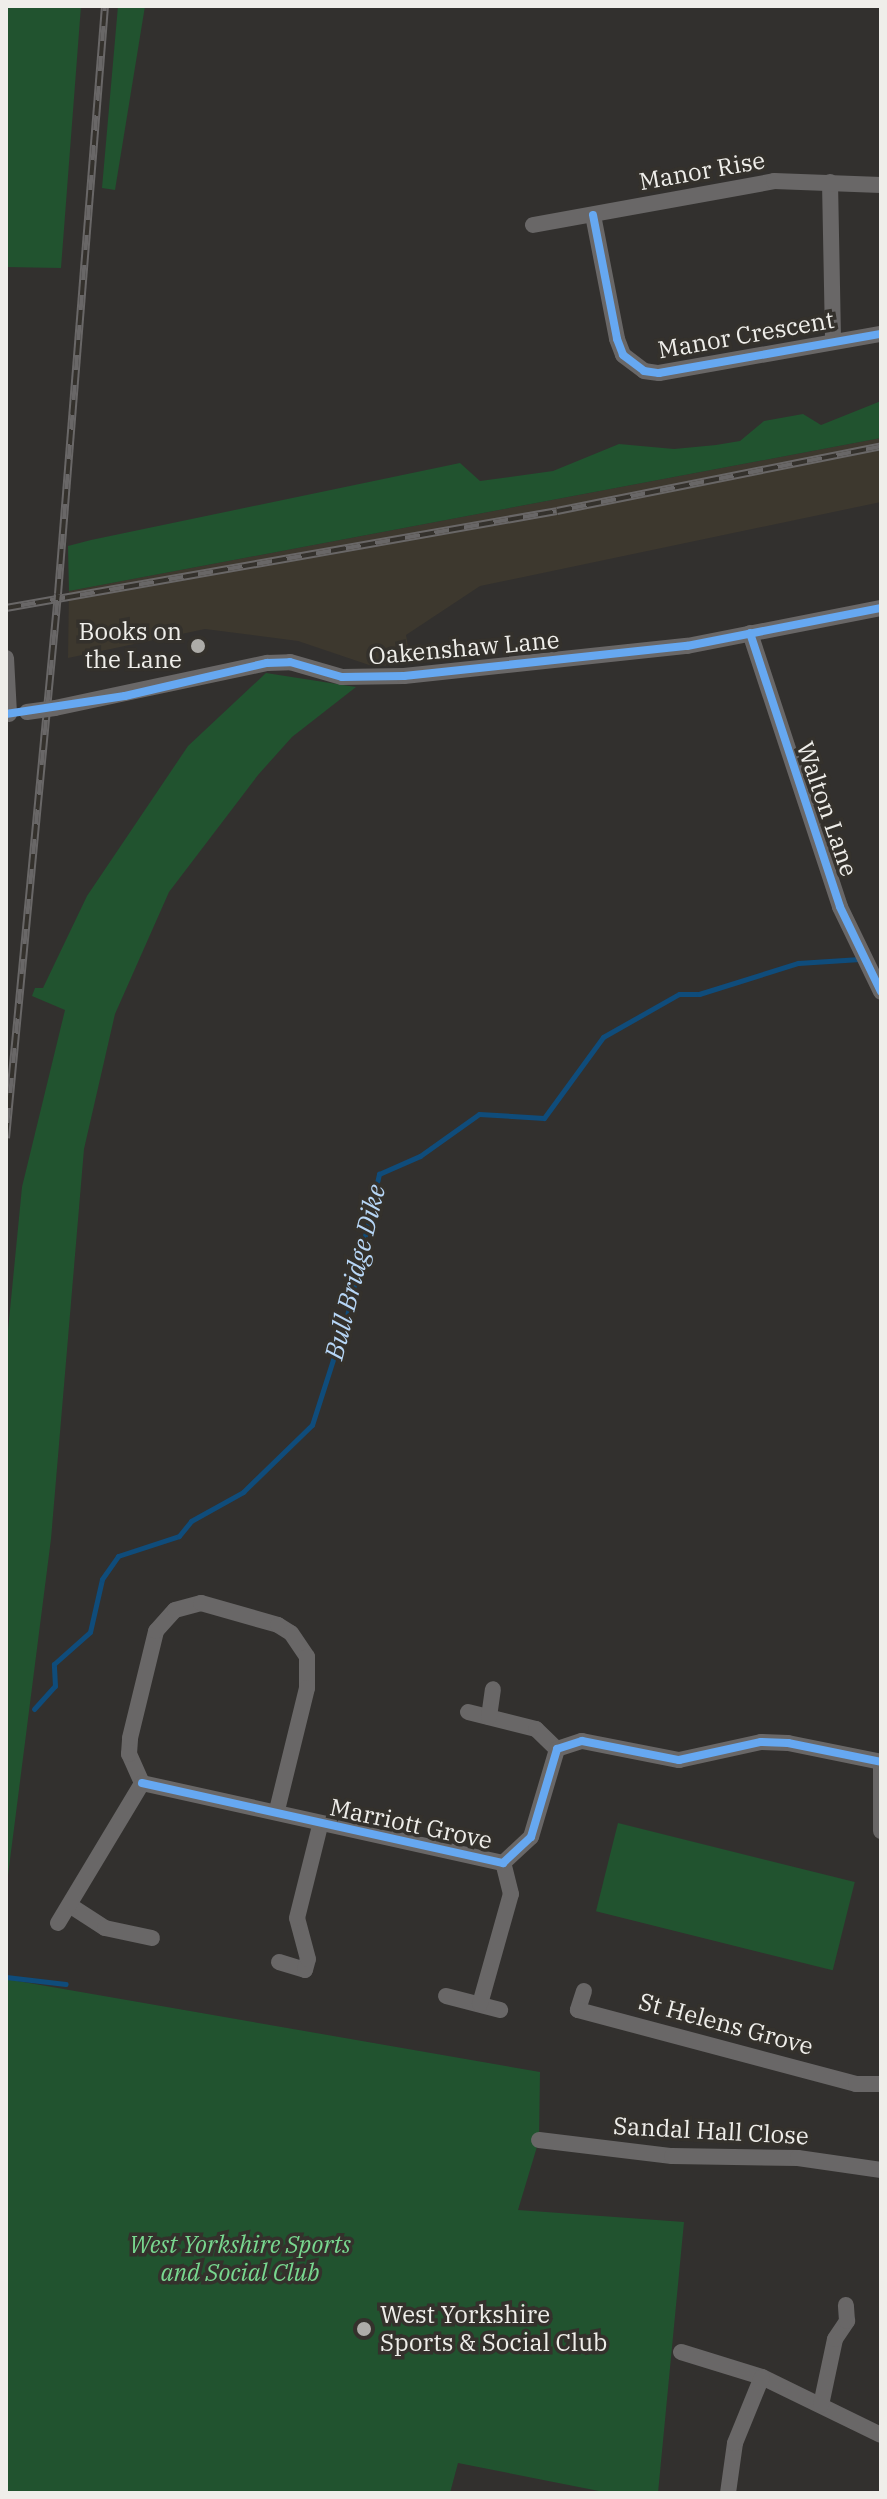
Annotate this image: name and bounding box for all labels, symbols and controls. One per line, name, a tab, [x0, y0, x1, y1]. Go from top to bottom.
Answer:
street label: Manor Rise	[637, 146, 767, 196]
street label: Manor Crescent	[656, 305, 836, 365]
place label: Books on the Lane	[78, 618, 182, 674]
street label: Oakenshaw Lane	[367, 625, 561, 671]
marker: Books on the Lane	[189, 637, 207, 655]
street label: Walton Lane	[791, 738, 863, 880]
water label: Bull Bridge Dike	[318, 1181, 392, 1363]
street label: Marriott Grove	[327, 1793, 495, 1855]
street label: St Helens Grove	[636, 1987, 816, 2061]
street label: Sandal Hall Close	[612, 2111, 810, 2151]
park label: West Yorkshire Sports and Social Club	[129, 2231, 351, 2287]
place label: West Yorkshire Sports & Social Club	[380, 2301, 607, 2357]
marker: West Yorkshire Sports & Social Club	[355, 2320, 373, 2338]

